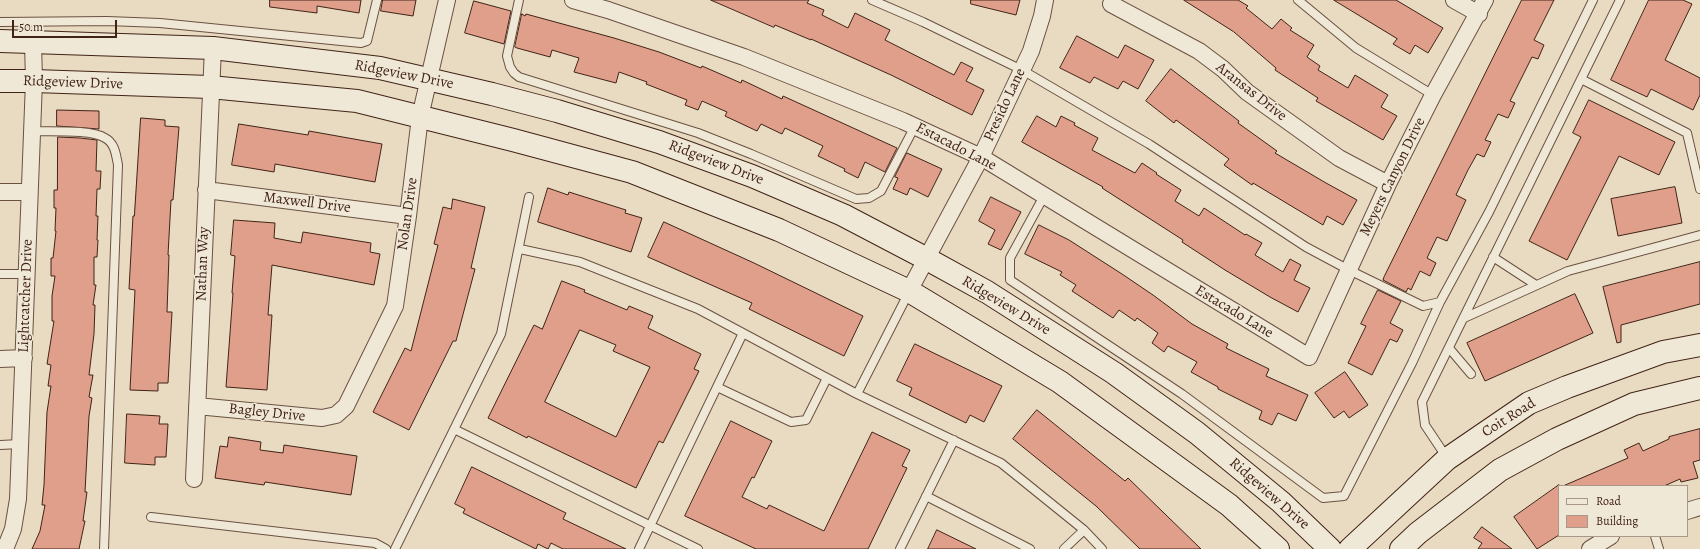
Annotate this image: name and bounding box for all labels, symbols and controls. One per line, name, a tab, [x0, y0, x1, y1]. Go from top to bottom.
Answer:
scale bar	[14, 12, 119, 38]
text: 50 m	[19, 19, 43, 35]
street label: Ridgeview Drive	[353, 57, 455, 93]
street label: Aransas Drive	[1212, 59, 1290, 125]
street label: Presido Lane	[980, 66, 1030, 144]
street label: Ridgeview Drive	[23, 72, 123, 94]
street label: Meyers Canyon Drive	[1356, 115, 1430, 239]
street label: Estacado Lane	[913, 119, 999, 175]
street label: Ridgeview Drive	[666, 137, 766, 189]
street label: Nolan Drive	[394, 176, 422, 252]
street label: Maxwell Drive	[262, 189, 352, 217]
street label: Nathan Way	[193, 226, 213, 302]
street label: Lightcatcher Drive	[15, 239, 37, 353]
street label: Ridgeview Drive	[958, 272, 1054, 340]
street label: Estacado Lane	[1192, 282, 1276, 342]
street label: Coit Road	[1479, 394, 1539, 442]
street label: Bagley Drive	[228, 400, 306, 426]
street label: Ridgeview Drive	[1225, 454, 1313, 534]
legend	[1558, 485, 1688, 537]
text: Road	[1596, 493, 1621, 509]
text: Building	[1596, 513, 1638, 529]

